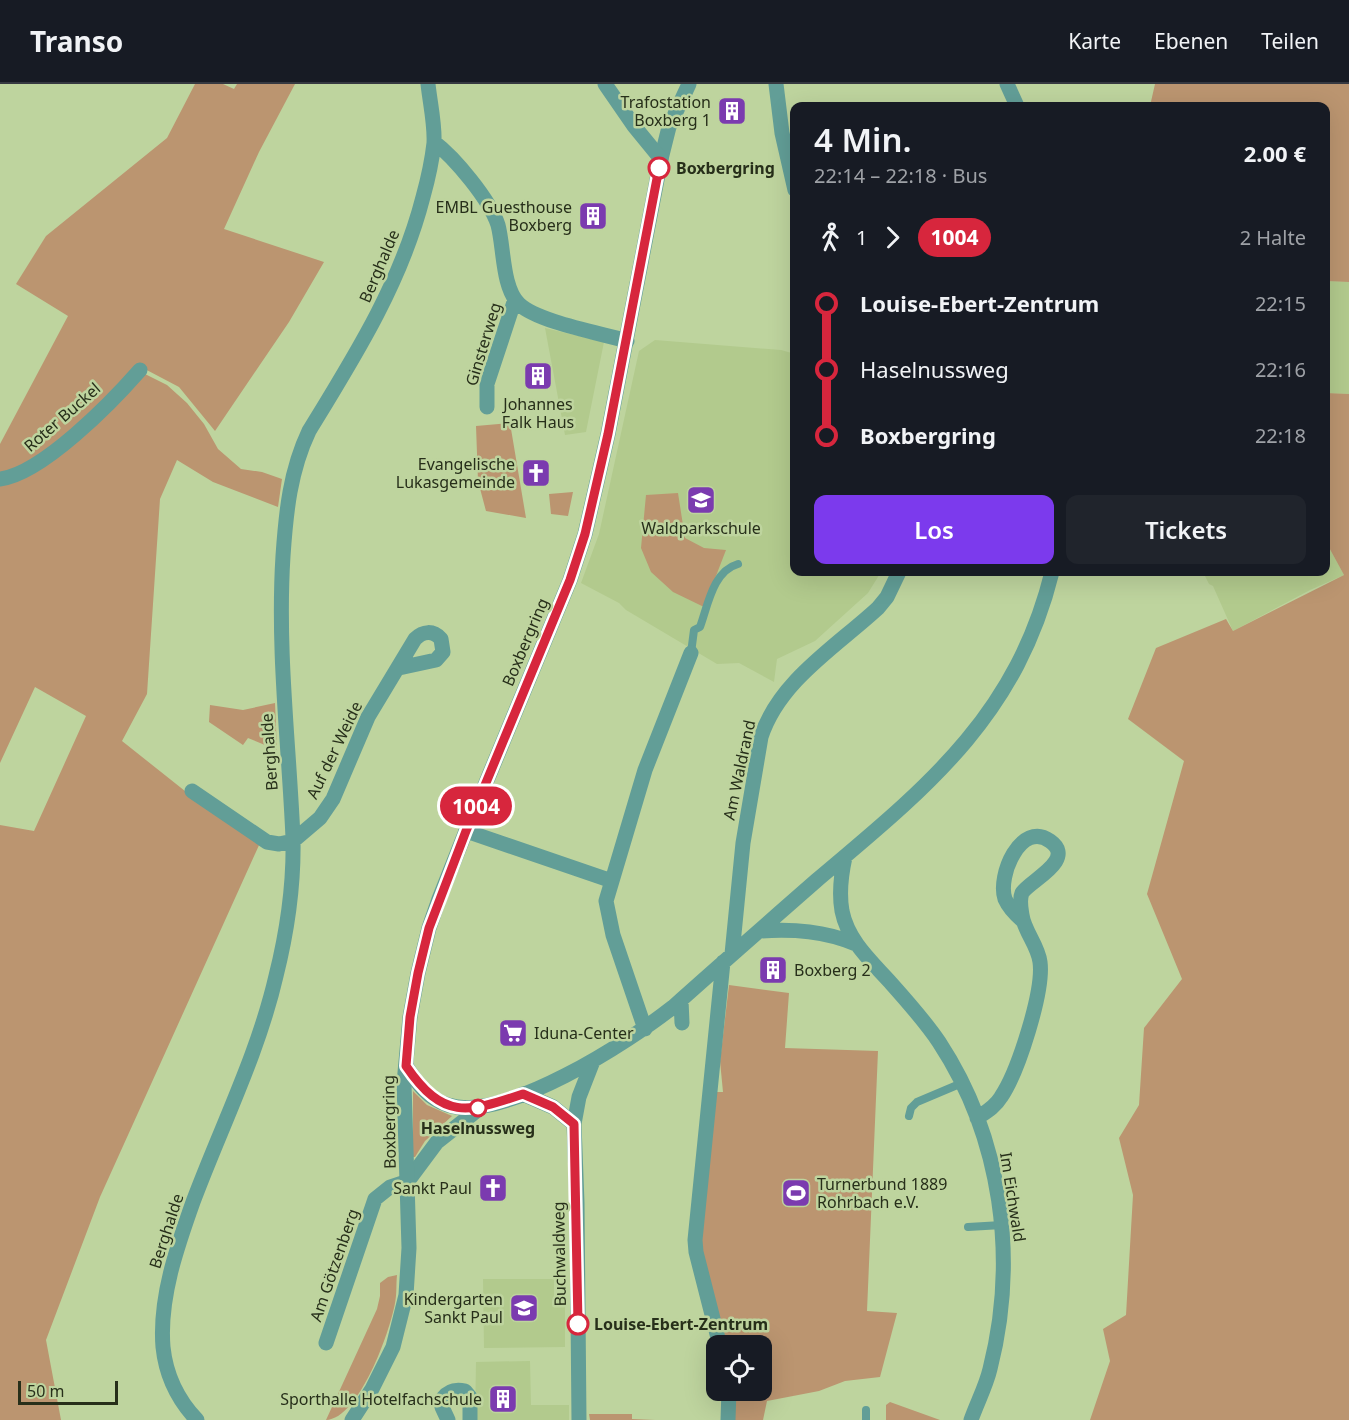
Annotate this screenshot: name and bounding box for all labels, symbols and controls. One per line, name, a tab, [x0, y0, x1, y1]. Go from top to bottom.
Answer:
text: Transo	[30, 22, 123, 60]
text: Karte	[1068, 27, 1121, 55]
text: Ebenen	[1154, 27, 1228, 55]
text: Teilen	[1261, 27, 1319, 55]
place label: Trafostation Boxberg 1	[621, 91, 711, 131]
building icon: Trafostation Boxberg 1	[716, 95, 748, 127]
text: 4 Min.	[814, 117, 912, 162]
text: 2.00 €	[1244, 138, 1306, 168]
marker: Boxbergring	[648, 157, 670, 179]
place label: Boxbergring	[676, 157, 775, 179]
text: 22:14 – 22:18 · Bus	[814, 162, 987, 189]
place label: EMBL Guesthouse Boxberg	[436, 196, 572, 236]
building icon: EMBL Guesthouse Boxberg	[577, 200, 609, 232]
icon: walk	[814, 221, 847, 254]
icon: forward	[876, 221, 909, 254]
text: 1004	[930, 223, 979, 251]
text: 1	[856, 224, 867, 251]
text: 2 Halte	[1240, 224, 1306, 251]
street label: Berghalde	[354, 226, 404, 306]
text: Louise-Ebert-Zentrum	[860, 288, 1099, 318]
text: 22:15	[1255, 290, 1306, 317]
street label: Ginsterweg	[460, 300, 506, 388]
text: Haselnussweg	[860, 354, 1009, 384]
text: 22:16	[1255, 356, 1306, 383]
building icon: Johannes Falk Haus	[522, 360, 554, 392]
street label: Roter Buckel	[19, 378, 105, 456]
place label: Johannes Falk Haus	[501, 393, 574, 433]
text: Boxbergring	[860, 420, 996, 450]
text: 22:18	[1255, 422, 1306, 449]
place label: Evangelische Lukasgemeinde	[396, 453, 515, 493]
church icon: Evangelische Lukasgemeinde	[520, 457, 552, 489]
school or university icon: Waldparkschule	[685, 484, 717, 516]
button: Los	[814, 495, 1054, 564]
button: Tickets	[1066, 495, 1306, 564]
place label: Waldparkschule	[641, 517, 761, 539]
street label: Boxbergring	[497, 595, 553, 689]
street label: Auf der Weide	[301, 698, 367, 802]
street label: Berghalde	[255, 713, 283, 791]
street label: Am Waldrand	[718, 718, 760, 822]
line badge: 1004	[434, 786, 518, 826]
text: 1004	[452, 792, 500, 820]
building icon: Boxberg 2	[757, 954, 789, 986]
place label: Boxberg 2	[794, 959, 871, 981]
supermarket icon: Iduna-Center	[497, 1017, 529, 1049]
place label: Iduna-Center	[534, 1022, 634, 1044]
street label: Boxbergring	[377, 1075, 401, 1169]
marker: Haselnussweg	[469, 1099, 487, 1117]
place label: Haselnussweg	[421, 1117, 535, 1139]
street label: Im Eichwald	[995, 1151, 1031, 1243]
church icon: Sankt Paul	[477, 1172, 509, 1204]
place label: Turnerbund 1889 Rohrbach e.V.	[817, 1173, 947, 1213]
place label: Sankt Paul	[393, 1177, 472, 1199]
sports icon: Turnerbund 1889 Rohrbach e.V.	[780, 1177, 812, 1209]
street label: Berghalde	[144, 1191, 188, 1271]
street label: Buchwaldweg	[547, 1201, 571, 1307]
street label: Am Götzenberg	[304, 1206, 364, 1324]
place label: Kindergarten Sankt Paul	[404, 1288, 503, 1328]
school or university icon: Kindergarten Sankt Paul	[508, 1292, 540, 1324]
marker: Louise-Ebert-Zentrum	[567, 1313, 589, 1335]
place label: Louise-Ebert-Zentrum	[594, 1313, 768, 1335]
map controls	[706, 1335, 772, 1401]
button: locate	[706, 1335, 772, 1401]
scale bar	[18, 1378, 118, 1406]
text: 50 m	[27, 1380, 64, 1402]
building icon: Sporthalle Hotelfachschule	[487, 1383, 519, 1415]
place label: Sporthalle Hotelfachschule	[280, 1388, 482, 1410]

